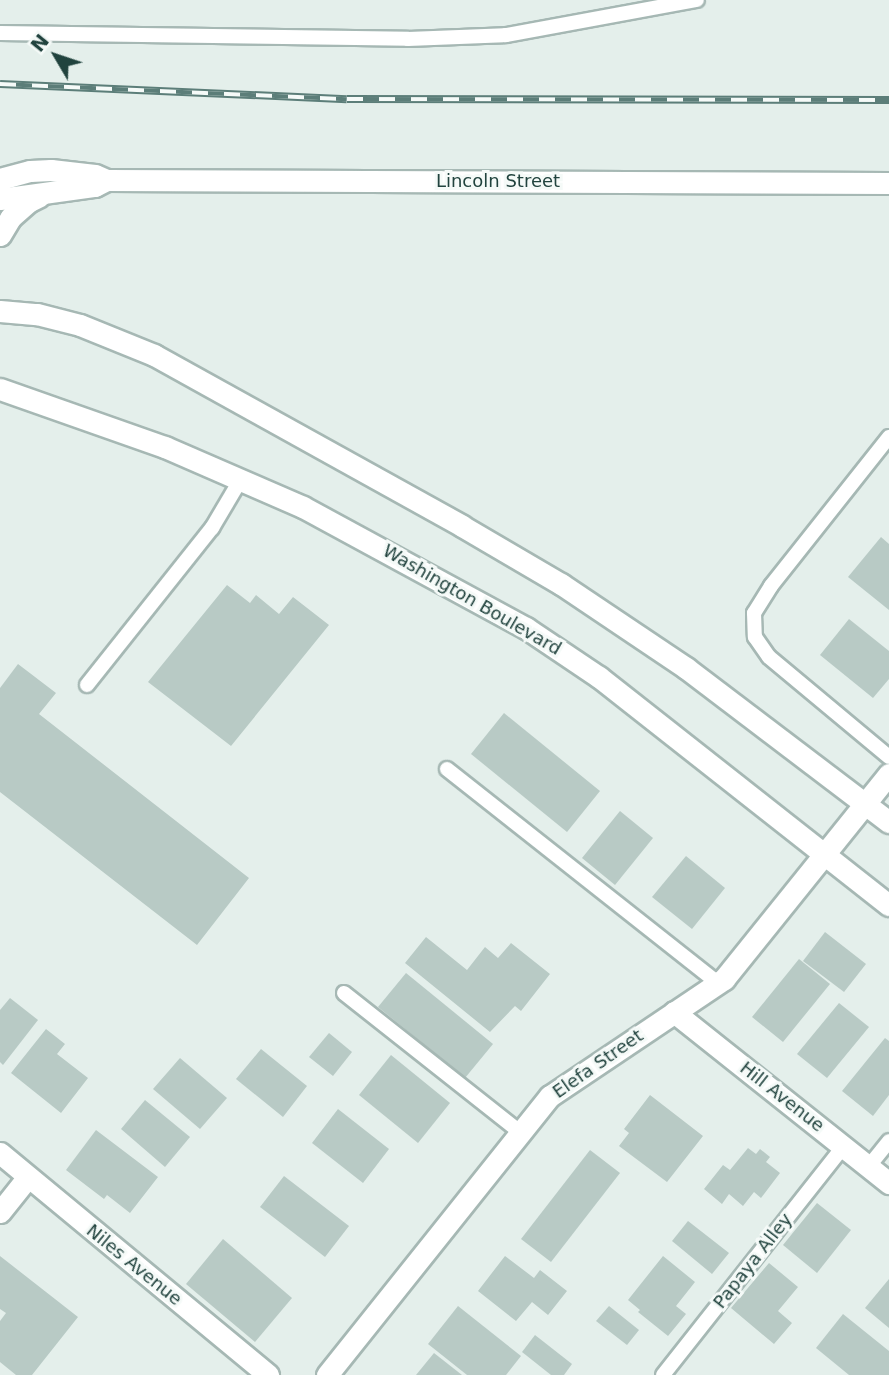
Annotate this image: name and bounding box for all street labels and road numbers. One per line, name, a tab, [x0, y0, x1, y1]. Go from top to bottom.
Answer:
street label: Lincoln Street	[436, 170, 560, 192]
street label: Washington Boulevard	[379, 540, 565, 660]
street label: Elefa Street	[549, 1025, 647, 1103]
street label: Hill Avenue	[736, 1057, 828, 1137]
street label: Papaya Alley	[709, 1209, 797, 1313]
street label: Niles Avenue	[82, 1220, 186, 1310]

